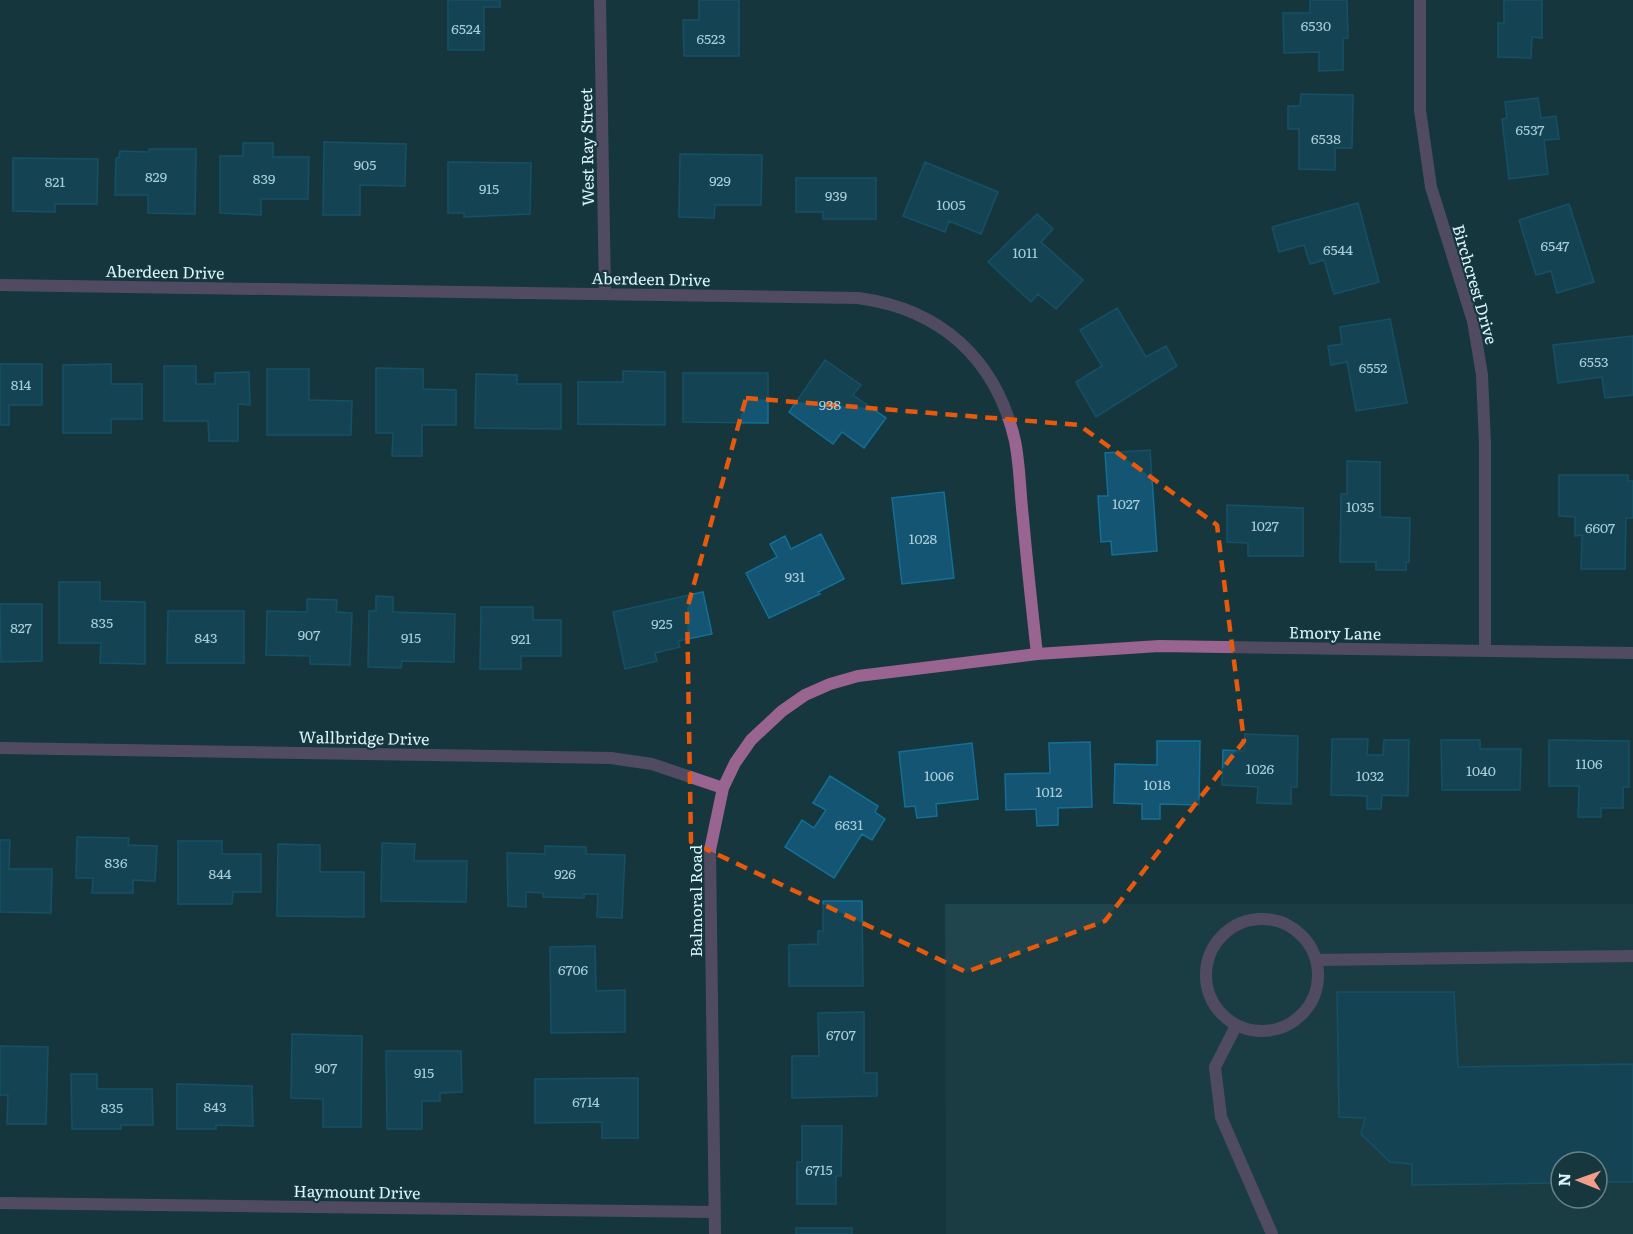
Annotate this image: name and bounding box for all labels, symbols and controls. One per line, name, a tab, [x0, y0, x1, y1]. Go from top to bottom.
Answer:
house number: 6530	[1301, 15, 1331, 35]
house number: 6524	[451, 18, 481, 38]
house number: 6523	[696, 28, 726, 48]
street label: West Ray Street	[573, 87, 599, 206]
house number: 6537	[1516, 119, 1544, 139]
house number: 6538	[1311, 128, 1341, 148]
house number: 905	[354, 154, 376, 174]
house number: 829	[145, 166, 167, 186]
house number: 839	[253, 168, 275, 188]
house number: 929	[709, 170, 731, 190]
house number: 821	[45, 171, 65, 191]
house number: 915	[479, 178, 499, 198]
house number: 939	[825, 185, 847, 205]
house number: 1005	[937, 194, 966, 214]
street label: Birchcrest Drive	[1447, 221, 1505, 347]
house number: 6547	[1541, 235, 1569, 255]
house number: 6544	[1323, 239, 1353, 259]
house number: 1011	[1012, 242, 1038, 262]
street label: Aberdeen Drive	[105, 258, 225, 284]
street label: Aberdeen Drive	[591, 265, 711, 291]
house number: 6553	[1579, 351, 1609, 371]
house number: 6552	[1359, 357, 1387, 377]
house number: 814	[11, 374, 32, 394]
house number: 938	[819, 394, 842, 414]
house number: 1027	[1112, 493, 1140, 513]
house number: 1035	[1346, 496, 1374, 516]
house number: 1027	[1251, 515, 1279, 535]
house number: 6607	[1585, 517, 1615, 537]
house number: 1028	[909, 528, 938, 548]
house number: 931	[785, 566, 806, 586]
house number: 835	[91, 612, 113, 632]
house number: 925	[651, 613, 673, 633]
house number: 827	[10, 617, 32, 637]
street label: Emory Lane	[1289, 619, 1381, 645]
house number: 907	[298, 624, 320, 644]
house number: 843	[194, 627, 218, 647]
house number: 915	[401, 627, 421, 647]
house number: 921	[511, 628, 531, 648]
street label: Wallbridge Drive	[298, 724, 430, 750]
house number: 1106	[1575, 753, 1603, 773]
house number: 1026	[1246, 758, 1275, 778]
house number: 1040	[1466, 760, 1496, 780]
house number: 1006	[924, 765, 954, 785]
house number: 1032	[1356, 765, 1384, 785]
house number: 1018	[1143, 774, 1171, 794]
house number: 1012	[1036, 781, 1062, 801]
house number: 6631	[835, 814, 863, 834]
street label: Balmoral Road	[683, 844, 707, 957]
house number: 836	[105, 852, 128, 872]
house number: 844	[208, 863, 232, 883]
house number: 926	[554, 863, 576, 883]
house number: 6706	[558, 959, 589, 979]
house number: 6707	[826, 1024, 856, 1044]
house number: 907	[315, 1057, 337, 1077]
house number: 915	[414, 1062, 434, 1082]
house number: 6714	[572, 1091, 600, 1111]
house number: 843	[203, 1096, 227, 1116]
house number: 835	[101, 1097, 123, 1117]
north arrow	[1549, 1150, 1609, 1210]
house number: 6715	[805, 1159, 833, 1179]
text: N	[1551, 1173, 1575, 1187]
street label: Haymount Drive	[293, 1178, 421, 1204]

